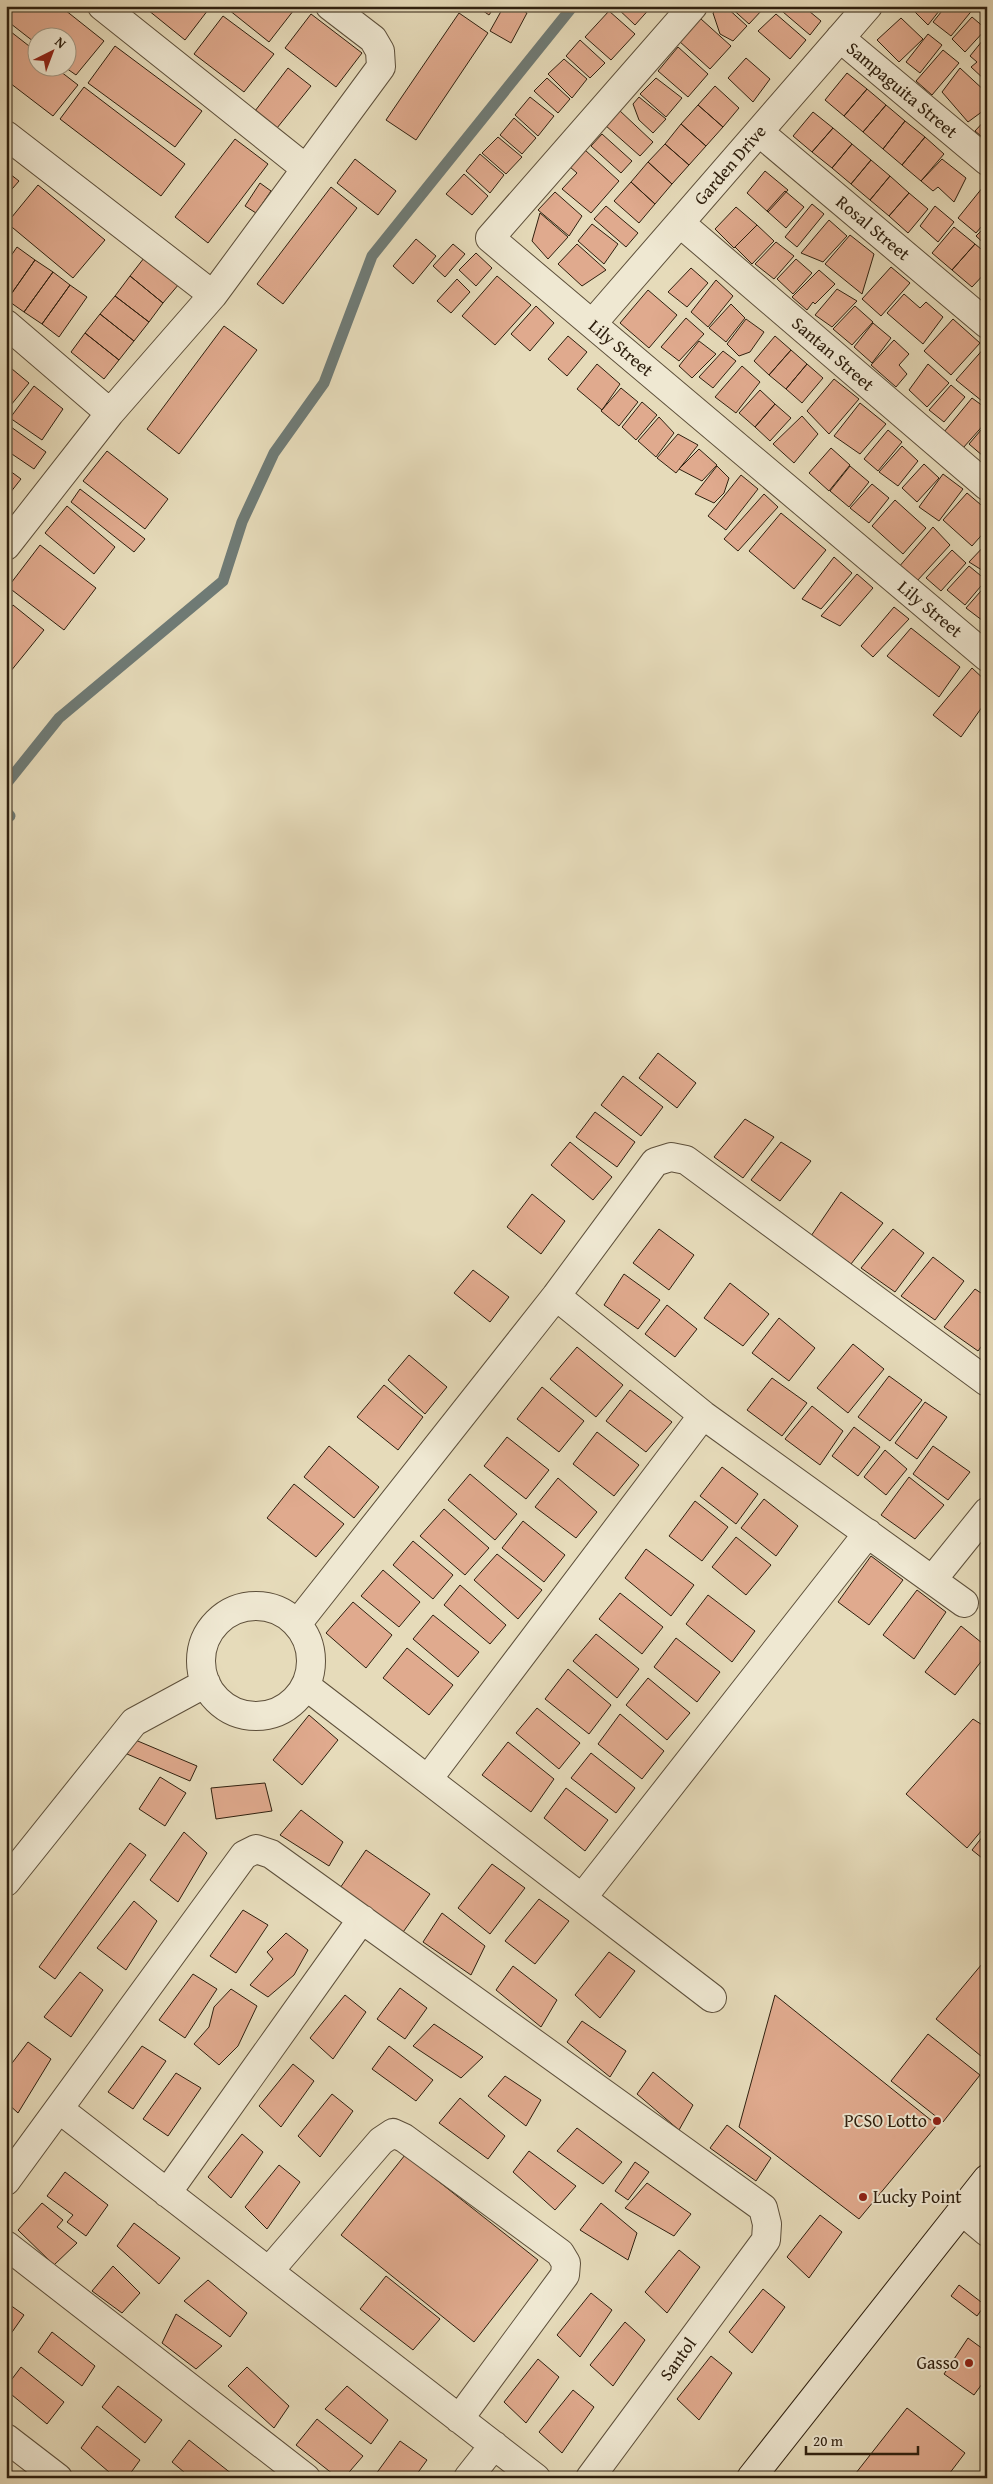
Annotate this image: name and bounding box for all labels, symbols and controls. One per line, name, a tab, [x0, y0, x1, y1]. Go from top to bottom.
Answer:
north arrow	[28, 28, 78, 78]
text: N	[51, 32, 71, 53]
street label: Sampaguita Street	[841, 35, 964, 145]
street label: Garden Drive	[687, 119, 772, 211]
street label: Rosal Street	[830, 188, 917, 267]
street label: Santan Street	[786, 310, 881, 398]
street label: Lily Street	[583, 312, 660, 383]
street label: Lily Street	[892, 573, 969, 644]
place label: PCSO Lotto	[844, 2107, 927, 2134]
marker: PCSO Lotto	[931, 2115, 943, 2127]
place label: Lucky Point	[873, 2183, 962, 2210]
marker: Lucky Point	[857, 2191, 869, 2203]
street label: Santol	[653, 2331, 703, 2386]
place label: Gasso	[916, 2349, 959, 2376]
marker: Gasso	[963, 2357, 975, 2369]
scale bar	[806, 2424, 918, 2456]
text: 20 m	[813, 2430, 844, 2451]

